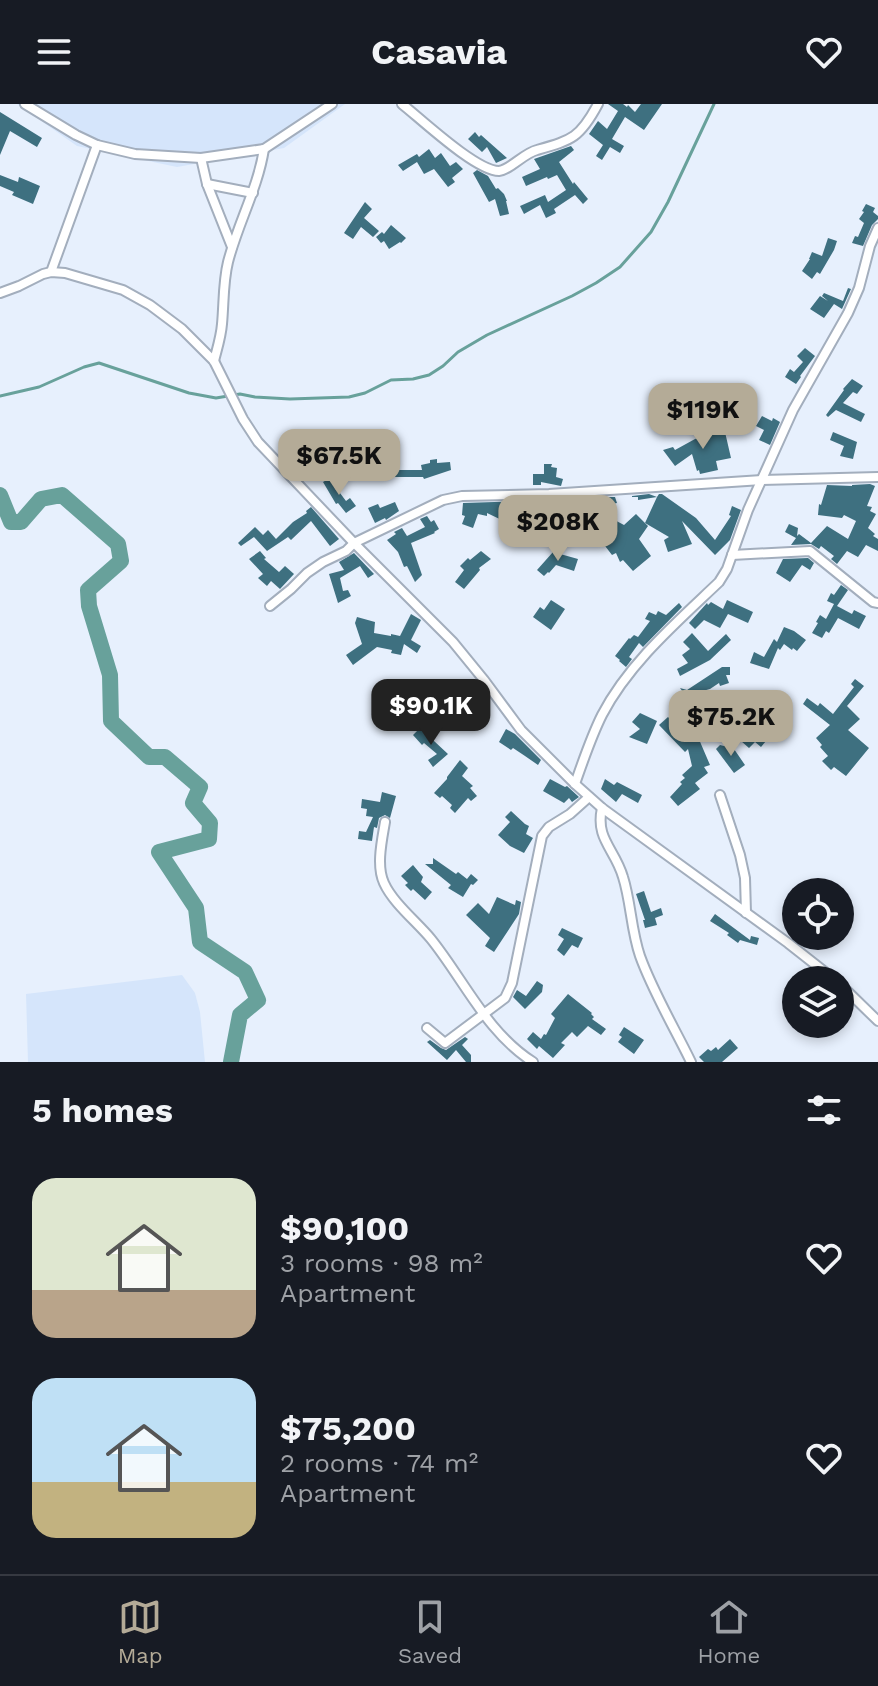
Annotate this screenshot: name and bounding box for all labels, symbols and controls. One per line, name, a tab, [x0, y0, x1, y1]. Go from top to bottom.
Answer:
icon: menu	[32, 30, 76, 74]
icon: heart	[802, 30, 846, 74]
text: Casavia	[371, 31, 507, 73]
pin: $119K	[647, 383, 759, 451]
text: $119K	[666, 394, 740, 424]
pin: $67.5K	[274, 429, 404, 497]
text: $67.5K	[296, 440, 382, 470]
pin: $208K	[502, 495, 614, 563]
text: $208K	[516, 506, 600, 536]
pin: $90.1K	[366, 679, 496, 747]
text: $90.1K	[389, 690, 473, 720]
pin: $75.2K	[666, 690, 796, 758]
text: $75.2K	[687, 701, 775, 731]
map controls	[782, 878, 854, 1038]
button: locate	[782, 878, 854, 950]
button: layers	[782, 966, 854, 1038]
icon: filters	[802, 1088, 846, 1132]
text: 5 homes	[32, 1090, 173, 1130]
text: $90,100	[280, 1208, 409, 1248]
icon: home	[96, 1210, 192, 1306]
icon: heart	[802, 1236, 846, 1280]
text: 3 rooms · 98 m²	[280, 1248, 483, 1278]
text: Apartment	[280, 1278, 416, 1308]
text: $75,200	[280, 1408, 416, 1448]
icon: home	[96, 1410, 192, 1506]
icon: heart	[802, 1436, 846, 1480]
text: 2 rooms · 74 m²	[280, 1448, 478, 1478]
text: Apartment	[280, 1478, 416, 1508]
tab: Map	[118, 1595, 163, 1668]
tab: Saved	[398, 1595, 462, 1668]
tab: Home	[697, 1595, 760, 1668]

